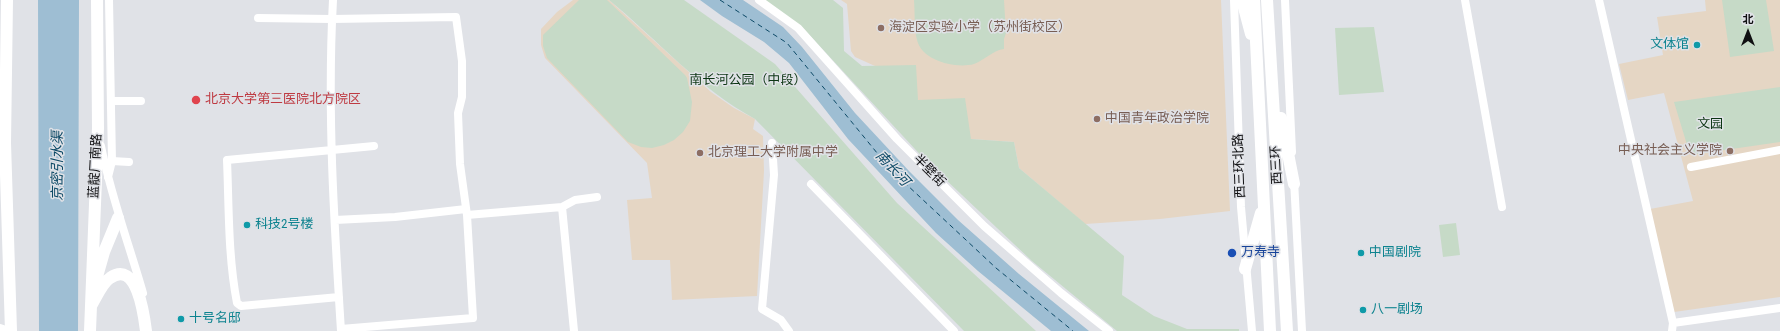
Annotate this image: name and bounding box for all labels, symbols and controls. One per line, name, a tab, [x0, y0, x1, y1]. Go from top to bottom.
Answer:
north arrow	[1728, 12, 1768, 52]
text: 北	[1743, 13, 1754, 26]
place label: 海淀区实验小学（苏州街校区）	[889, 20, 1071, 36]
marker: 海淀区实验小学（苏州街校区）	[876, 23, 886, 33]
place label: 文体馆	[1650, 37, 1689, 53]
marker: 文体馆	[1692, 40, 1702, 50]
park label: 南长河公园（中段）	[690, 73, 806, 89]
place label: 北京大学第三医院北方院区	[205, 92, 361, 108]
marker: 北京大学第三医院北方院区	[190, 94, 202, 106]
place label: 中国青年政治学院	[1105, 111, 1209, 127]
marker: 中国青年政治学院	[1092, 114, 1102, 124]
park label: 文园	[1697, 117, 1723, 133]
water label: 京密引水渠	[50, 131, 66, 201]
street label: 蓝靛厂南路	[87, 133, 105, 199]
street label: 西三环北路	[1231, 133, 1249, 199]
place label: 中央社会主义学院	[1618, 143, 1722, 159]
place label: 北京理工大学附属中学	[708, 145, 838, 161]
street label: 西三环	[1268, 145, 1286, 185]
marker: 中央社会主义学院	[1725, 146, 1735, 156]
marker: 北京理工大学附属中学	[695, 148, 705, 158]
water label: 南长河	[872, 148, 912, 190]
street label: 半壁街	[910, 152, 948, 190]
place label: 科技2号楼	[255, 217, 313, 233]
marker: 科技2号楼	[242, 220, 252, 230]
place label: 万寿寺	[1241, 245, 1280, 261]
place label: 中国剧院	[1369, 245, 1421, 261]
marker: 万寿寺	[1226, 247, 1238, 259]
marker: 中国剧院	[1356, 248, 1366, 258]
place label: 八一剧场	[1371, 302, 1423, 318]
marker: 八一剧场	[1358, 305, 1368, 315]
place label: 十号名邸	[189, 311, 241, 327]
marker: 十号名邸	[176, 314, 186, 324]

